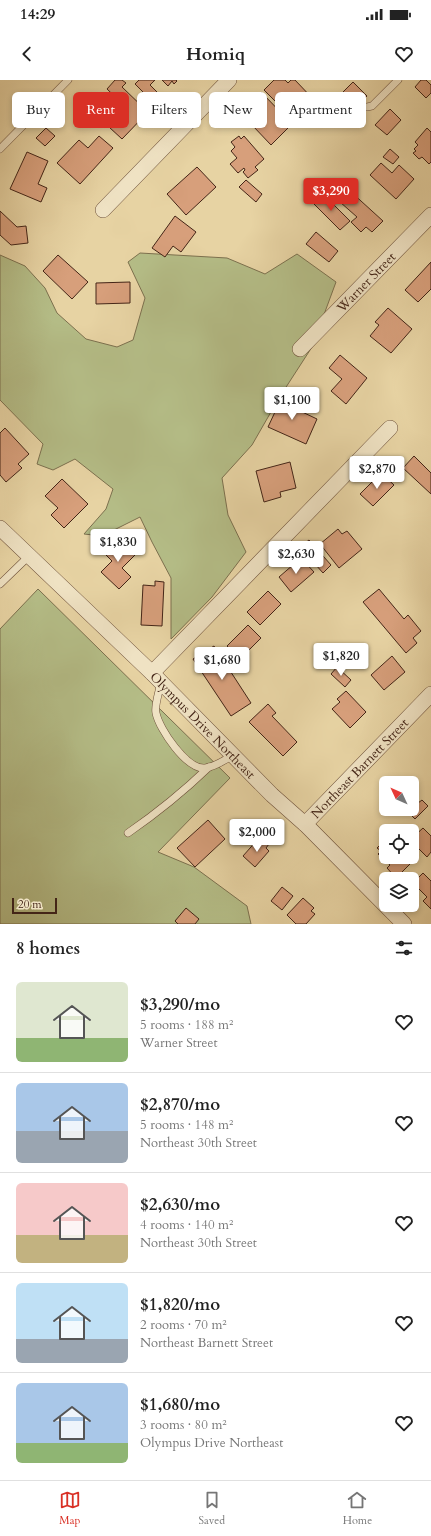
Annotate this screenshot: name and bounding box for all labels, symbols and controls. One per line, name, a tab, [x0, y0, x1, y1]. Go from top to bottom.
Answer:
text: 14:29	[20, 4, 55, 24]
text: Homiq	[186, 42, 245, 67]
icon: back	[16, 43, 38, 65]
icon: heart	[393, 43, 415, 65]
chip: Buy	[12, 92, 65, 128]
chip: Rent	[73, 92, 129, 128]
chip: Filters	[137, 92, 201, 128]
chip: New	[209, 92, 267, 128]
chip: Apartment	[275, 92, 366, 128]
pin: $3,290	[298, 178, 364, 212]
text: $3,290	[312, 182, 350, 200]
street label: Warner Street	[332, 248, 400, 317]
pin: $1,100	[259, 387, 325, 421]
text: $1,100	[273, 391, 311, 409]
pin: $2,870	[344, 456, 410, 490]
text: $2,870	[358, 460, 396, 478]
pin: $1,830	[85, 529, 151, 563]
text: $1,830	[99, 533, 137, 551]
pin: $2,630	[263, 541, 329, 575]
text: $2,630	[277, 545, 315, 563]
pin: $1,820	[308, 643, 374, 677]
pin: $1,680	[189, 647, 255, 681]
text: $1,820	[322, 647, 360, 665]
text: $1,680	[203, 651, 241, 669]
street label: Olympus Drive Northeast	[146, 668, 259, 783]
street label: Northeast Barnett Street	[307, 715, 413, 823]
north arrow	[379, 776, 419, 816]
map controls	[379, 776, 419, 912]
pin: $2,000	[224, 819, 290, 853]
text: $2,000	[238, 823, 276, 841]
button: locate	[379, 824, 419, 864]
button: layers	[379, 872, 419, 912]
scale bar	[12, 896, 57, 915]
text: 20 m	[18, 897, 42, 912]
text: 8 homes	[16, 937, 80, 960]
icon: filters	[393, 937, 415, 959]
text: $3,290/mo	[140, 993, 220, 1016]
icon: home	[48, 998, 96, 1046]
icon: heart	[393, 1011, 415, 1033]
text: 5 rooms · 188 m²	[140, 1016, 233, 1034]
text: Warner Street	[140, 1034, 218, 1052]
text: $2,870/mo	[140, 1093, 220, 1116]
icon: home	[48, 1099, 96, 1147]
icon: heart	[393, 1112, 415, 1134]
text: 5 rooms · 148 m²	[140, 1116, 233, 1134]
text: Northeast 30th Street	[140, 1134, 257, 1152]
text: $2,630/mo	[140, 1193, 220, 1216]
icon: home	[48, 1199, 96, 1247]
icon: heart	[393, 1212, 415, 1234]
text: 4 rooms · 140 m²	[140, 1216, 233, 1234]
text: Northeast 30th Street	[140, 1234, 257, 1252]
text: $1,820/mo	[140, 1293, 220, 1316]
icon: home	[48, 1299, 96, 1347]
icon: heart	[393, 1312, 415, 1334]
text: 2 rooms · 70 m²	[140, 1316, 227, 1334]
text: Northeast Barnett Street	[140, 1334, 273, 1352]
text: $1,680/mo	[140, 1393, 220, 1416]
icon: home	[48, 1399, 96, 1447]
icon: heart	[393, 1412, 415, 1434]
text: 3 rooms · 80 m²	[140, 1416, 227, 1434]
text: Olympus Drive Northeast	[140, 1434, 283, 1452]
tab: Map	[59, 1489, 81, 1528]
tab: Saved	[198, 1489, 225, 1528]
tab: Home	[343, 1489, 372, 1528]

